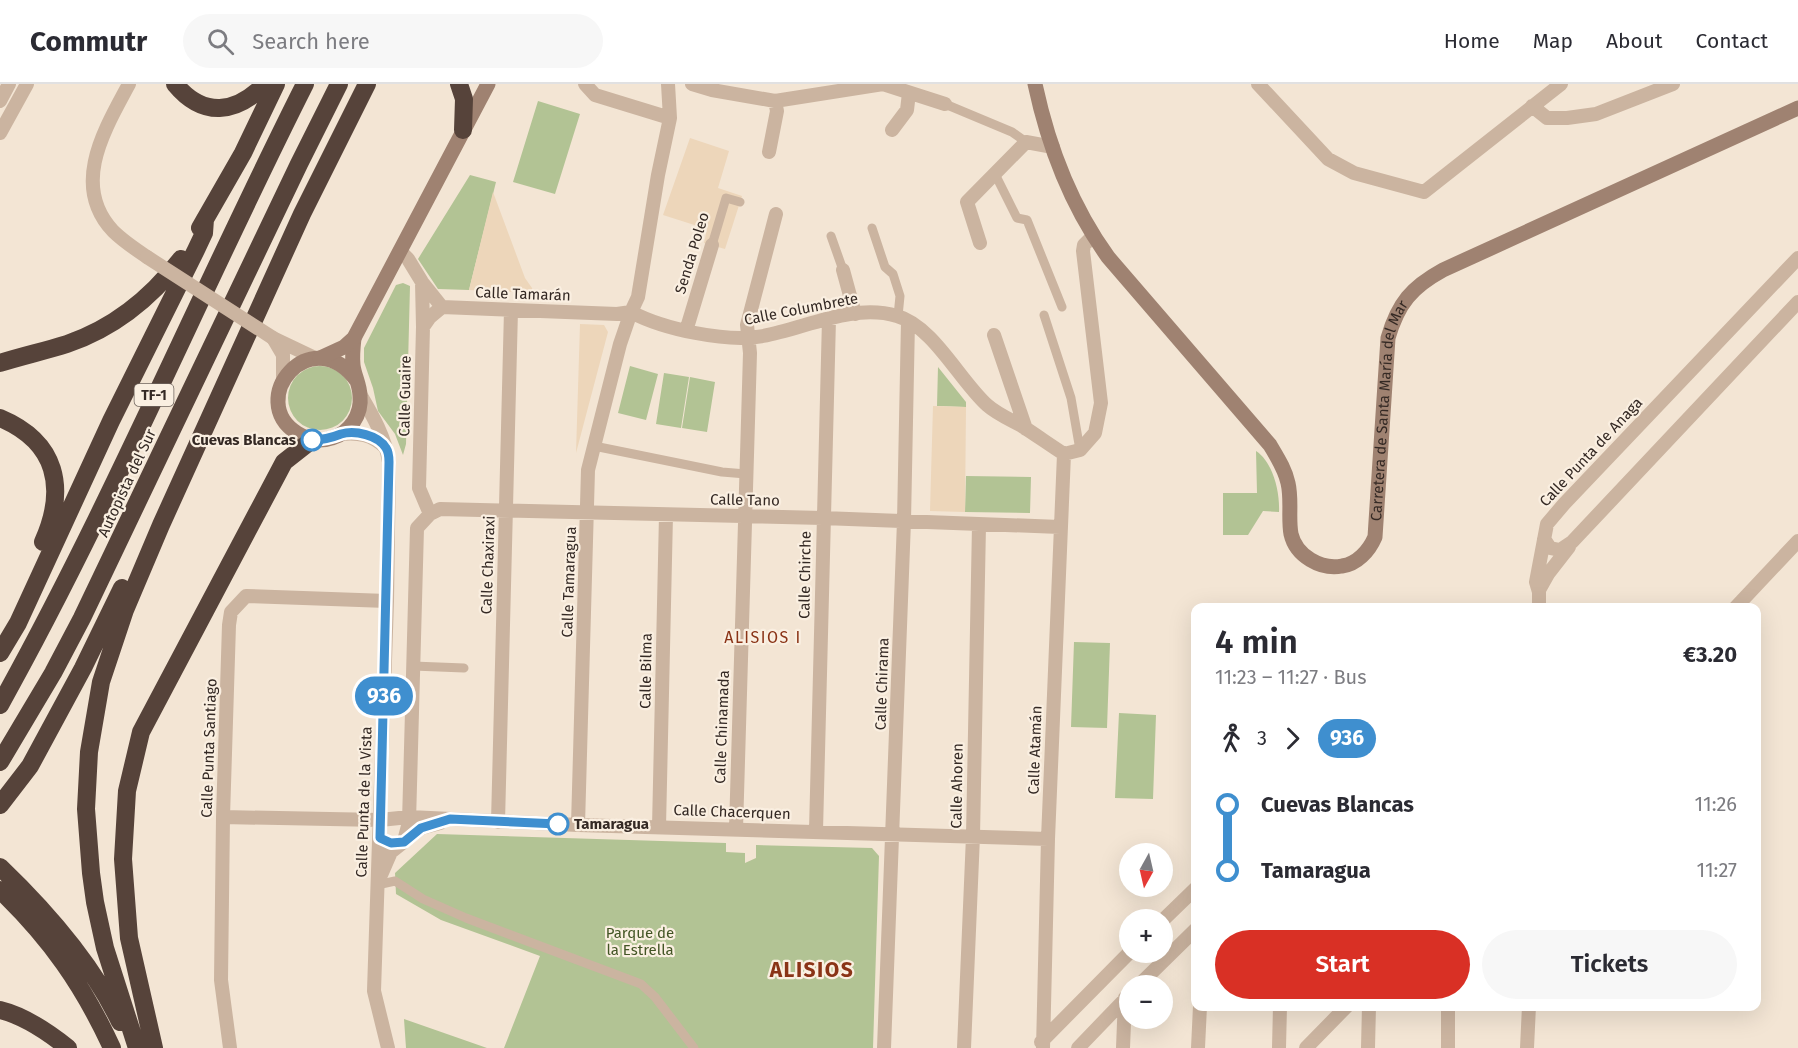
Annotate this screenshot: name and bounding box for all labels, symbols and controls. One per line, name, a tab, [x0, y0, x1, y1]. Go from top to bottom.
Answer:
search box	[183, 14, 603, 68]
text: Commutr	[30, 25, 147, 58]
icon: search	[204, 25, 237, 58]
text: Search here	[252, 28, 370, 55]
text: Home	[1444, 28, 1500, 54]
text: Map	[1533, 28, 1573, 54]
text: About	[1606, 28, 1663, 54]
text: Contact	[1696, 28, 1768, 54]
street label: Senda Poleo	[671, 210, 713, 296]
street label: Calle Tamarán	[475, 283, 571, 305]
street label: Calle Columbrete	[742, 289, 860, 329]
street label: Carretera de Santa María del Mar	[1367, 296, 1412, 522]
street label: Calle Guaire	[395, 355, 415, 437]
road number: TF-1	[134, 384, 174, 406]
street label: Calle Punta de Anaga	[1536, 394, 1646, 510]
street label: Autopista del Sur	[94, 426, 160, 540]
marker: Cuevas Blancas	[301, 429, 323, 451]
place label: Cuevas Blancas	[192, 431, 296, 449]
street label: Calle Tano	[710, 490, 780, 510]
street label: Calle Chaxiraxi	[477, 515, 499, 615]
street label: Calle Tamaragua	[558, 526, 580, 638]
street label: Calle Chirche	[795, 531, 815, 619]
text: 4 min	[1215, 622, 1298, 662]
district label: ALISIOS I	[724, 628, 802, 647]
street label: Calle Bilma	[636, 633, 656, 709]
street label: Calle Chirama	[871, 637, 893, 731]
text: €3.20	[1683, 641, 1737, 668]
text: 11:23 – 11:27 · Bus	[1215, 665, 1367, 689]
street label: Calle Chinamada	[711, 670, 733, 784]
line badge: 936	[350, 676, 418, 716]
street label: Calle Punta Santiago	[198, 678, 220, 818]
text: 936	[367, 683, 401, 709]
street label: Calle Atamán	[1024, 705, 1046, 795]
icon: walk	[1215, 722, 1248, 755]
icon: forward	[1276, 722, 1309, 755]
text: 936	[1330, 725, 1364, 751]
street label: Calle Punta de la Vista	[352, 726, 376, 878]
text: 3	[1257, 726, 1267, 750]
street label: Calle Ahoren	[947, 743, 967, 829]
text: Cuevas Blancas	[1261, 791, 1414, 818]
text: 11:26	[1695, 792, 1737, 816]
street label: Calle Chacerquen	[673, 801, 791, 823]
marker: Tamaragua	[547, 813, 569, 835]
place label: Tamaragua	[574, 815, 649, 833]
north arrow	[1119, 843, 1173, 897]
map controls	[1119, 843, 1173, 1029]
text: Tamaragua	[1261, 857, 1371, 884]
text: 11:27	[1697, 858, 1737, 882]
button: +	[1119, 909, 1173, 963]
park label: Parque de la Estrella	[606, 924, 674, 959]
button: Start	[1215, 930, 1470, 999]
button: Tickets	[1482, 930, 1737, 999]
district label: ALISIOS	[769, 957, 854, 983]
button: −	[1119, 975, 1173, 1029]

